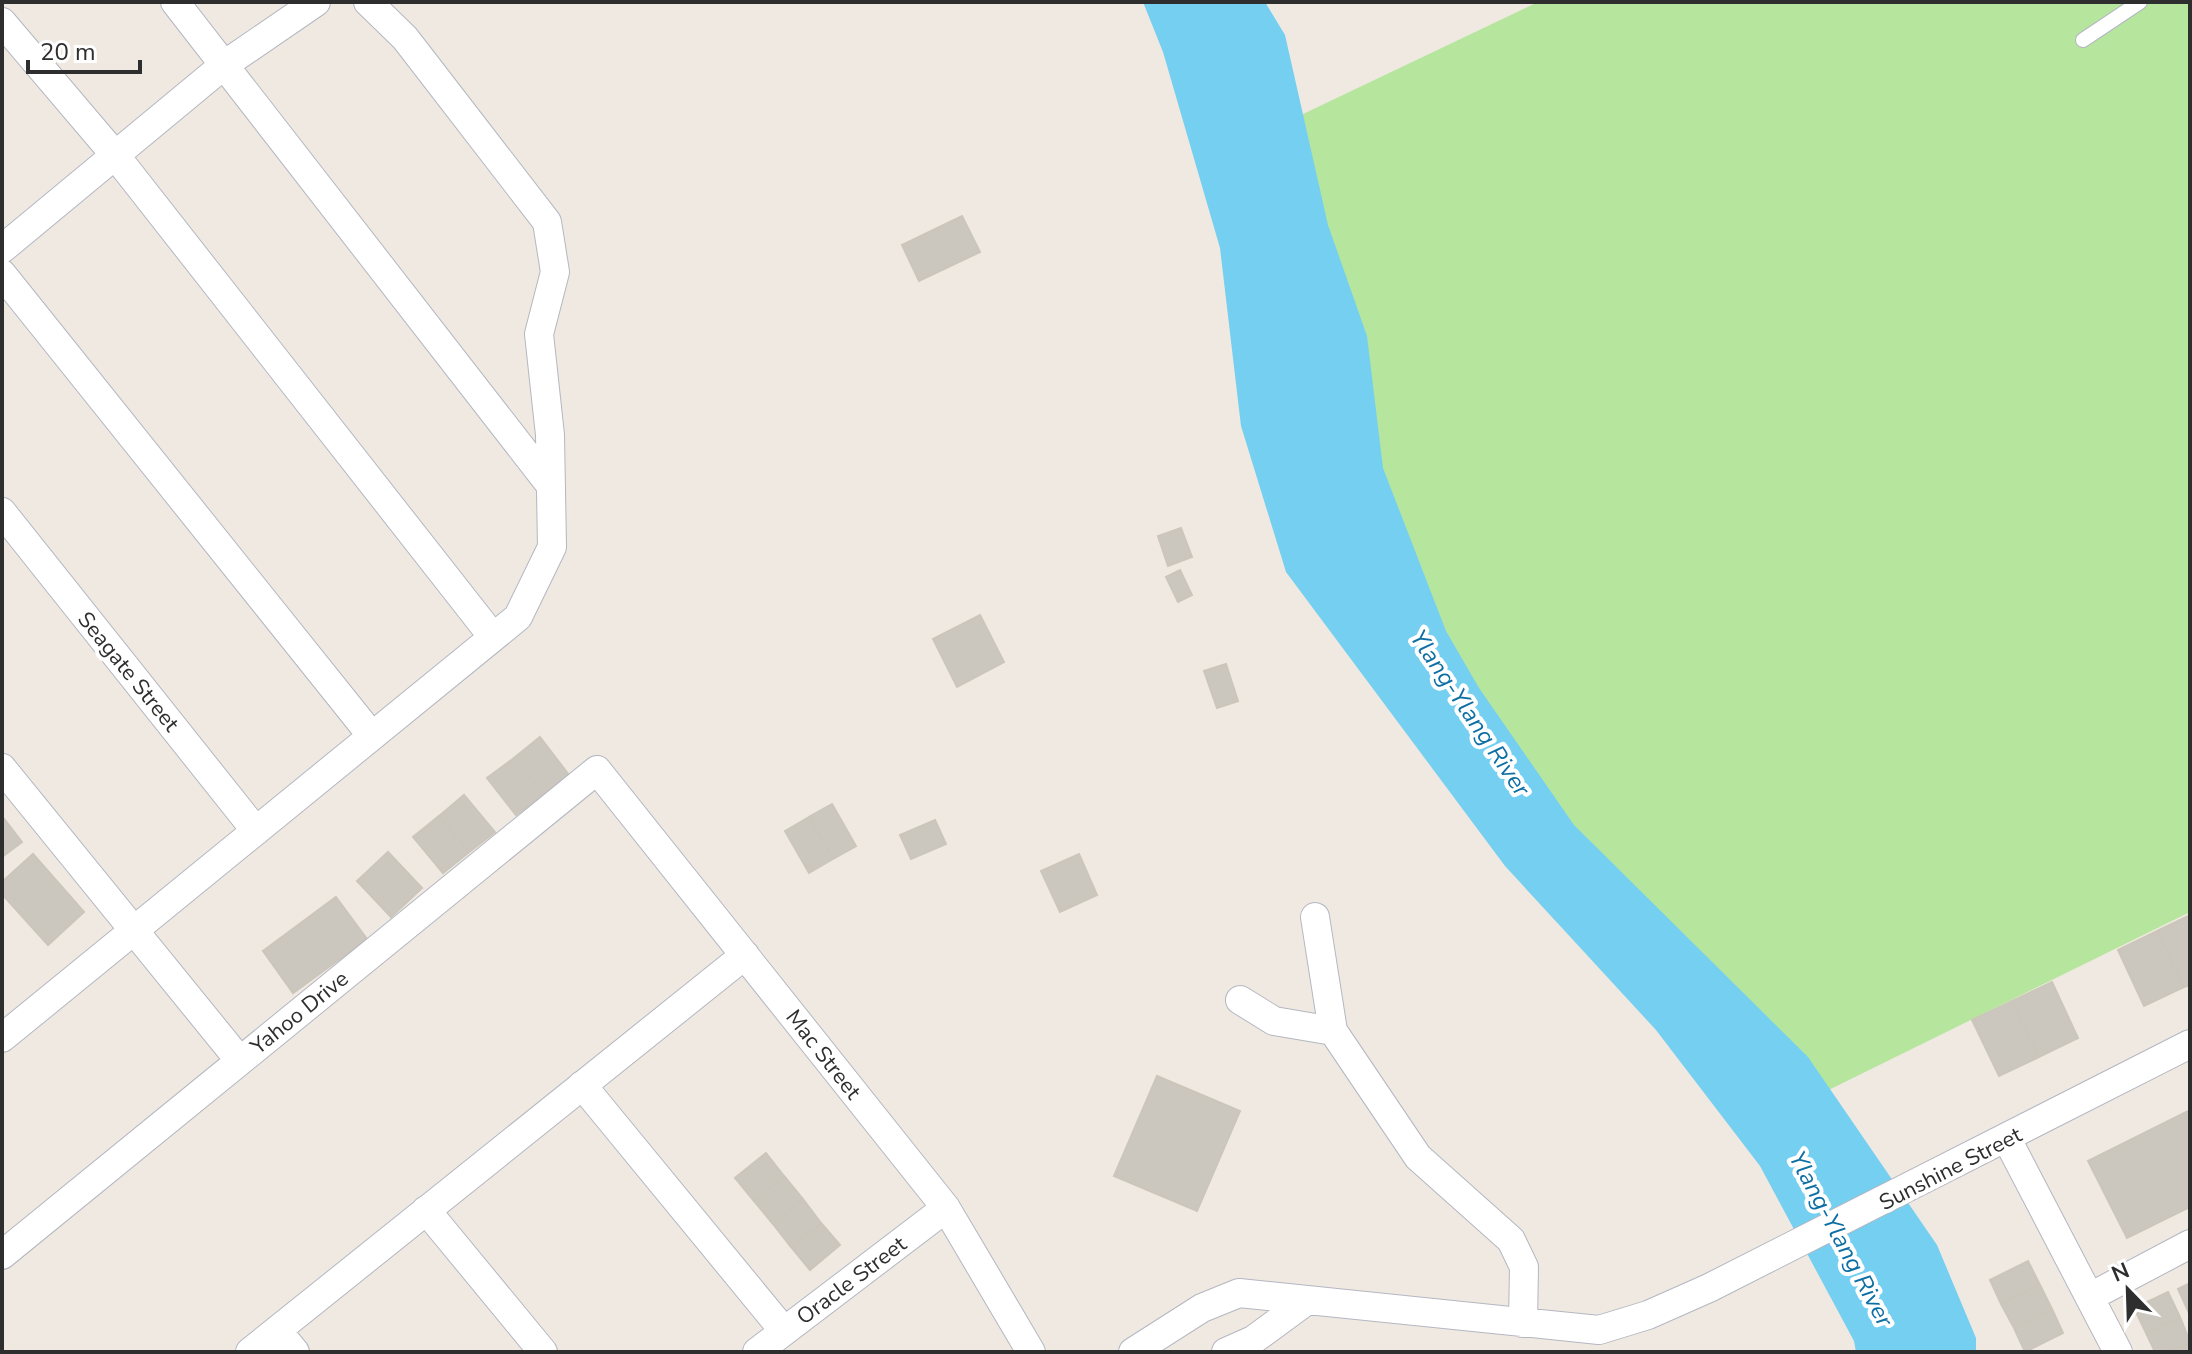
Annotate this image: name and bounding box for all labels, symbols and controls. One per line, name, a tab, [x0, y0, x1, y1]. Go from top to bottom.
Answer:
scale bar	[28, 24, 140, 74]
text: 20 m	[40, 36, 96, 68]
street label: Seagate Street	[70, 605, 186, 738]
water label: Ylang-Ylang River	[1402, 624, 1538, 804]
street label: Yahoo Drive	[244, 964, 355, 1062]
street label: Mac Street	[779, 1003, 868, 1106]
street label: Sunshine Street	[1874, 1120, 2027, 1218]
water label: Ylang-Ylang River	[1781, 1146, 1901, 1333]
street label: Oracle Street	[791, 1229, 913, 1332]
north arrow	[2088, 1250, 2168, 1330]
text: N	[2107, 1255, 2134, 1290]

